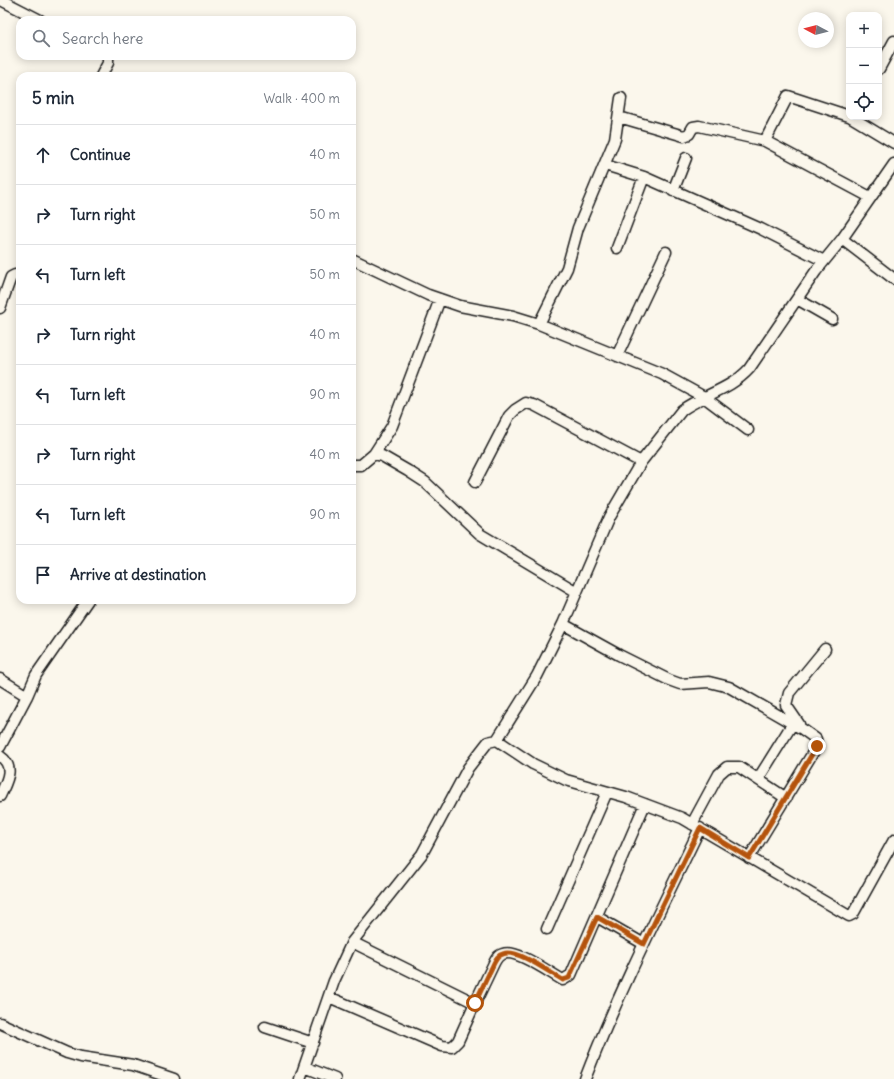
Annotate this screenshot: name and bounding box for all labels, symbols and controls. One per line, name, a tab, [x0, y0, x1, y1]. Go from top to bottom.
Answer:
north arrow	[798, 12, 834, 48]
map controls	[846, 12, 882, 120]
button: +	[846, 12, 882, 48]
search box	[16, 16, 356, 60]
icon: search	[30, 27, 52, 49]
text: Search here	[62, 29, 143, 48]
button: −	[846, 48, 882, 84]
button: locate	[846, 84, 882, 120]
text: 5 min	[32, 87, 74, 109]
text: Walk · 400 m	[263, 90, 340, 107]
icon: ahead	[32, 144, 54, 166]
text: Continue	[70, 145, 131, 164]
text: 40 m	[309, 146, 340, 163]
icon: right	[32, 204, 54, 226]
text: Turn right	[70, 205, 135, 224]
text: 50 m	[309, 206, 340, 223]
icon: left	[32, 264, 54, 286]
text: Turn left	[70, 265, 125, 284]
text: 50 m	[309, 266, 340, 283]
icon: right	[32, 324, 54, 346]
text: Turn right	[70, 325, 135, 344]
text: 40 m	[309, 326, 340, 343]
icon: left	[32, 384, 54, 406]
text: Turn left	[70, 385, 125, 404]
text: 90 m	[309, 386, 340, 403]
icon: right	[32, 444, 54, 466]
text: Turn right	[70, 445, 135, 464]
text: 40 m	[309, 446, 340, 463]
icon: left	[32, 504, 54, 526]
text: Turn left	[70, 505, 125, 524]
text: 90 m	[309, 506, 340, 523]
icon: arrive	[32, 564, 54, 586]
text: Arrive at destination	[70, 565, 206, 584]
route end	[808, 737, 826, 755]
route start	[466, 994, 484, 1012]

